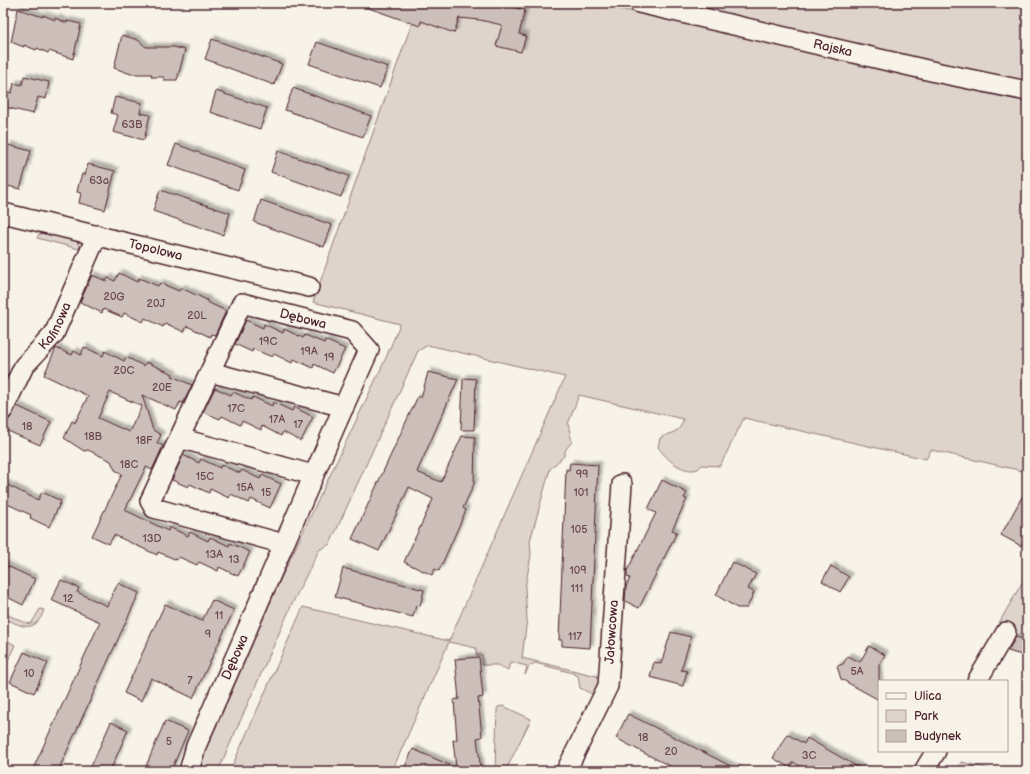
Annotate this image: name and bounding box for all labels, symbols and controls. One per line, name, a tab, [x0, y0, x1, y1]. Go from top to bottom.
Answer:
street label: Rajska	[812, 36, 854, 60]
house number: 63B	[121, 118, 143, 131]
house number: 63a	[89, 174, 109, 187]
street label: Topolowa	[127, 236, 184, 264]
house number: 20G	[103, 290, 125, 303]
house number: 20J	[147, 297, 166, 310]
street label: Kalinowa	[35, 300, 75, 353]
street label: Dębowa	[278, 305, 328, 333]
house number: 20L	[187, 309, 207, 322]
house number: 19C	[259, 335, 277, 348]
house number: 19A	[300, 345, 318, 358]
house number: 19	[324, 351, 334, 364]
house number: 20C	[114, 364, 135, 377]
house number: 20E	[152, 381, 172, 394]
house number: 17C	[227, 402, 245, 415]
house number: 17A	[269, 413, 285, 426]
house number: 17	[293, 418, 303, 431]
house number: 18	[22, 420, 32, 433]
house number: 18B	[84, 430, 103, 443]
house number: 18F	[135, 434, 153, 447]
house number: 18C	[120, 458, 138, 471]
house number: 99	[576, 468, 588, 481]
house number: 15C	[196, 470, 214, 483]
house number: 15A	[236, 481, 254, 494]
house number: 15	[261, 486, 271, 499]
house number: 101	[574, 486, 588, 499]
house number: 105	[570, 523, 588, 536]
house number: 13D	[142, 532, 162, 545]
house number: 13A	[205, 548, 223, 561]
house number: 13	[228, 553, 240, 566]
house number: 109	[569, 564, 587, 577]
house number: 111	[571, 582, 583, 595]
house number: 12	[63, 592, 74, 605]
street label: Jałowcowa	[602, 599, 622, 664]
house number: 11	[215, 609, 223, 622]
house number: 9	[205, 628, 211, 641]
house number: 117	[568, 630, 583, 643]
street label: Dębowa	[218, 632, 252, 682]
house number: 5A	[850, 665, 864, 678]
house number: 10	[24, 667, 35, 680]
house number: 7	[187, 674, 193, 687]
legend	[878, 680, 1008, 752]
text: Ulica	[914, 689, 942, 704]
text: Park	[914, 709, 938, 724]
text: Budynek	[914, 729, 961, 744]
house number: 18	[638, 731, 648, 744]
house number: 5	[166, 735, 172, 748]
house number: 20	[665, 745, 678, 758]
house number: 3C	[802, 749, 816, 762]

